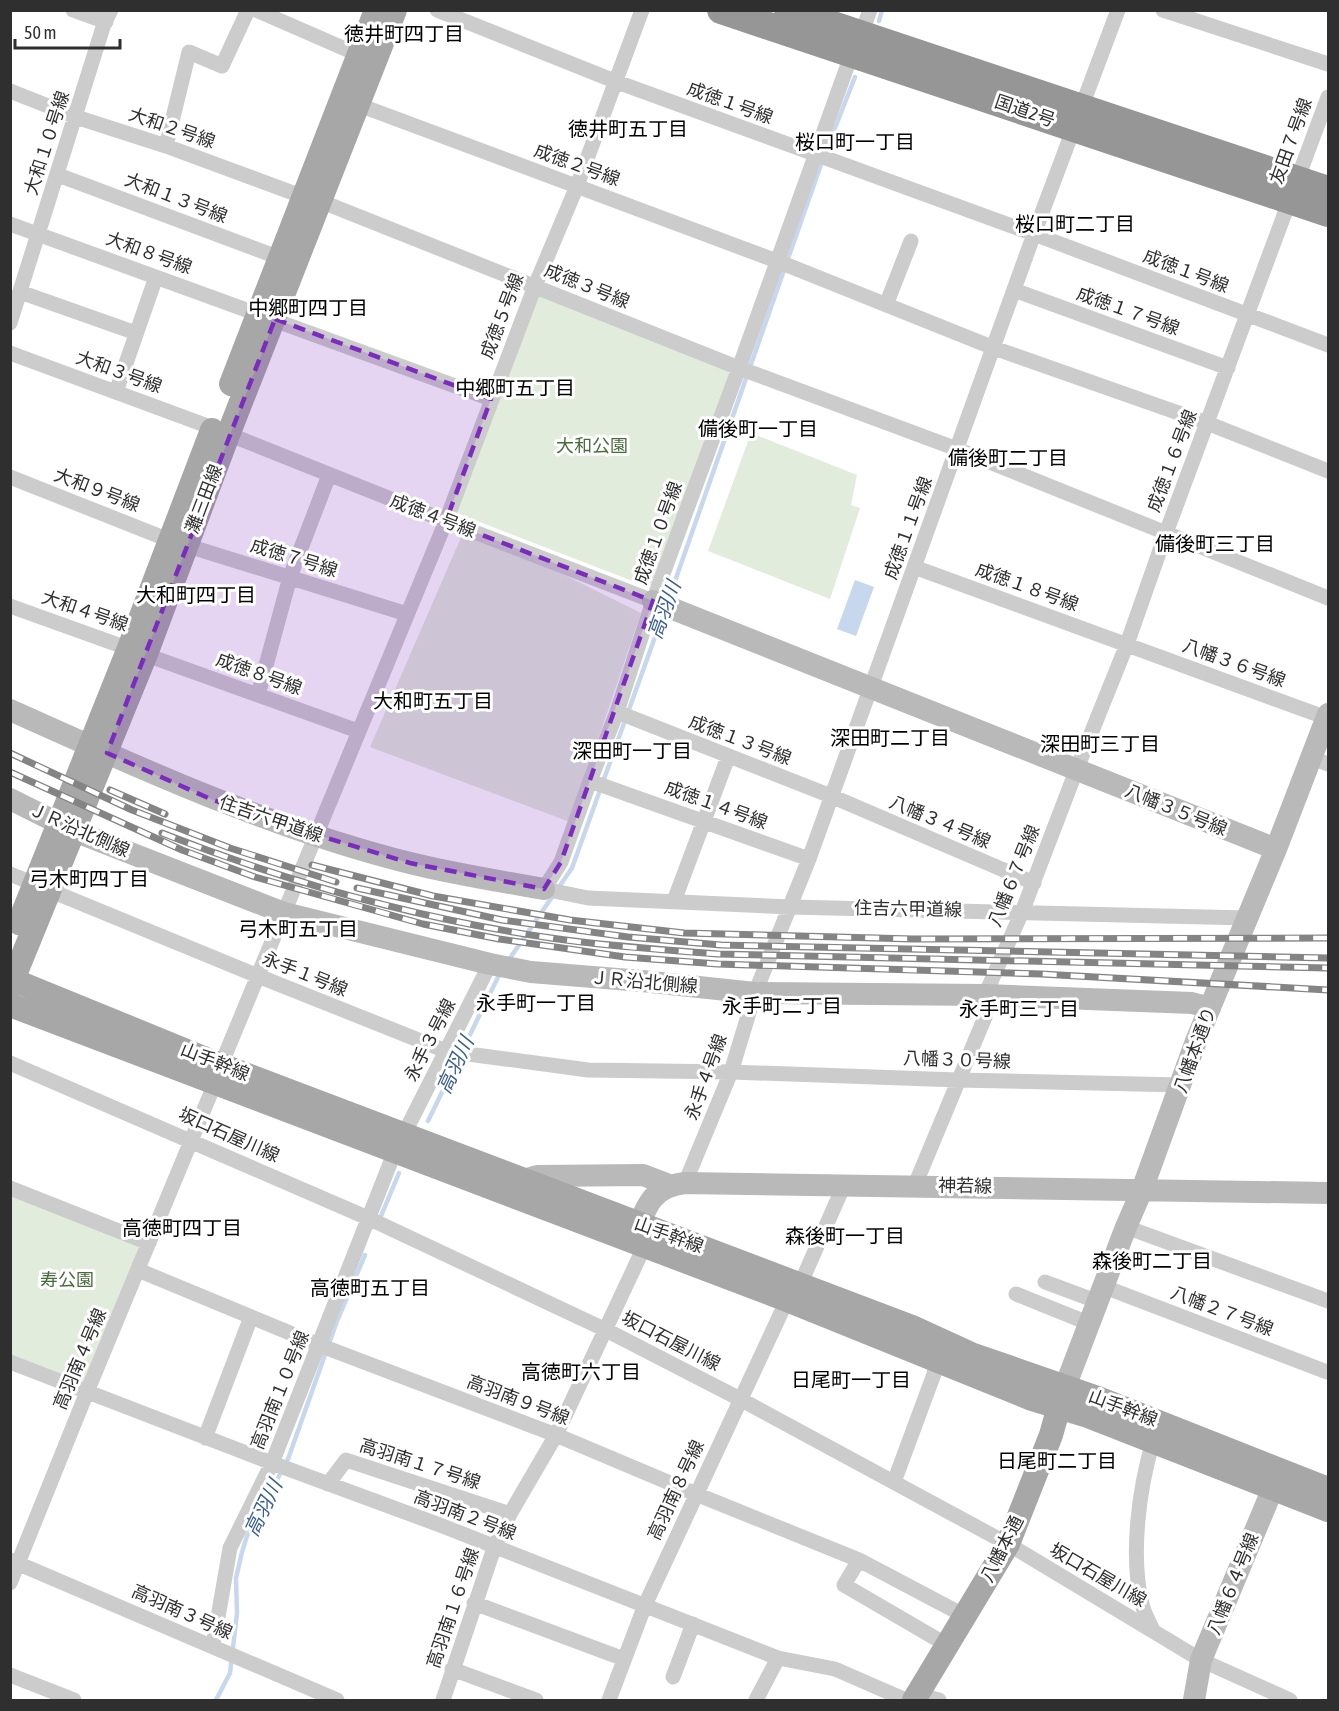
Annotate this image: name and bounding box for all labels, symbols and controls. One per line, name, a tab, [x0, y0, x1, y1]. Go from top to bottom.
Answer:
scale bar	[15, 12, 120, 50]
text: 50 m	[24, 22, 56, 43]
district label: 徳井町四丁目	[344, 22, 464, 45]
street label: 成徳１号線	[684, 77, 776, 128]
street label: 大和１０号線	[20, 88, 73, 197]
street label: 国道2号	[992, 90, 1058, 131]
street label: 友田７号線	[1265, 95, 1316, 187]
street label: 大和２号線	[126, 103, 218, 152]
district label: 徳井町五丁目	[568, 117, 688, 140]
district label: 桜口町一丁目	[795, 130, 915, 153]
street label: 成徳２号線	[531, 139, 623, 190]
street label: 大和１３号線	[122, 168, 230, 227]
district label: 桜口町二丁目	[1015, 212, 1135, 235]
street label: 大和８号線	[103, 227, 195, 278]
street label: 成徳１号線	[1140, 245, 1232, 296]
street label: 成徳３号線	[542, 259, 633, 312]
street label: 成徳５号線	[476, 270, 527, 362]
street label: 成徳１７号線	[1074, 282, 1183, 339]
district label: 中郷町四丁目	[248, 296, 368, 319]
street label: 大和３号線	[73, 346, 165, 397]
district label: 中郷町五丁目	[455, 376, 575, 399]
street label: 成徳１６号線	[1142, 407, 1201, 515]
district label: 備後町一丁目	[698, 417, 818, 440]
park label: 大和公園	[556, 435, 628, 456]
district label: 備後町二丁目	[948, 446, 1068, 469]
street label: 灘三田線	[181, 461, 226, 536]
street label: 大和９号線	[51, 464, 143, 515]
street label: 成徳１１号線	[879, 473, 936, 582]
street label: 成徳１０号線	[629, 478, 686, 587]
street label: 成徳４号線	[387, 490, 479, 541]
district label: 備後町三丁目	[1155, 532, 1275, 555]
street label: 成徳７号線	[248, 534, 340, 581]
street label: 成徳１８号線	[973, 558, 1082, 615]
water label: 高羽川	[642, 576, 685, 642]
district label: 大和町四丁目	[136, 583, 256, 606]
street label: 大和４号線	[39, 586, 131, 635]
street label: 八幡３６号線	[1180, 634, 1289, 691]
street label: 成徳８号線	[213, 648, 305, 699]
district label: 大和町五丁目	[373, 689, 493, 712]
street label: 成徳１３号線	[686, 710, 794, 769]
district label: 深田町二丁目	[830, 726, 950, 749]
district label: 深田町三丁目	[1040, 732, 1160, 755]
district label: 深田町一丁目	[572, 739, 692, 762]
street label: 成徳１４号線	[662, 776, 771, 833]
street label: 八幡３５号線	[1122, 780, 1230, 840]
street label: 住吉六甲道線	[217, 791, 326, 846]
street label: 八幡３４号線	[886, 791, 994, 852]
street label: ＪＲ沿北側線	[26, 798, 133, 861]
street label: 八幡６７号線	[984, 822, 1044, 930]
district label: 弓木町四丁目	[29, 867, 149, 890]
street label: 住吉六甲道線	[854, 897, 962, 920]
district label: 弓木町五丁目	[238, 917, 358, 940]
street label: 永手１号線	[260, 947, 351, 1000]
street label: ＪＲ沿北側線	[589, 966, 699, 997]
district label: 永手町一丁目	[476, 991, 596, 1014]
district label: 永手町二丁目	[722, 994, 842, 1017]
street label: 永手３号線	[400, 995, 459, 1085]
district label: 永手町三丁目	[959, 997, 1079, 1020]
street label: 八幡本通り	[1169, 1004, 1220, 1096]
water label: 高羽川	[431, 1031, 478, 1097]
street label: 永手４号線	[680, 1031, 731, 1123]
street label: 山手幹線	[178, 1038, 252, 1085]
street label: 八幡３０号線	[903, 1047, 1011, 1072]
street label: 坂口石屋川線	[176, 1103, 283, 1166]
street label: 神若線	[938, 1175, 992, 1196]
street label: 山手幹線	[632, 1212, 707, 1257]
district label: 高徳町四丁目	[122, 1216, 242, 1239]
district label: 森後町一丁目	[785, 1224, 905, 1247]
district label: 森後町二丁目	[1092, 1249, 1212, 1272]
park label: 寿公園	[40, 1269, 94, 1290]
district label: 高徳町五丁目	[310, 1276, 430, 1299]
street label: 八幡２７号線	[1168, 1281, 1276, 1340]
street label: 高羽南４号線	[49, 1305, 110, 1413]
street label: 坂口石屋川線	[618, 1307, 724, 1374]
street label: 高羽南１０号線	[246, 1327, 313, 1452]
district label: 高徳町六丁目	[521, 1360, 641, 1383]
district label: 日尾町一丁目	[791, 1368, 911, 1391]
street label: 高羽南９号線	[464, 1370, 572, 1429]
street label: 山手幹線	[1086, 1385, 1161, 1430]
street label: 高羽南１７号線	[357, 1434, 483, 1493]
street label: 高羽南８号線	[643, 1436, 708, 1543]
district label: 日尾町二丁目	[997, 1449, 1117, 1472]
water label: 高羽川	[239, 1474, 287, 1540]
street label: 高羽南２号線	[411, 1485, 519, 1544]
street label: 八幡本通	[976, 1512, 1027, 1586]
street label: 八幡６４号線	[1203, 1530, 1263, 1638]
street label: 坂口石屋川線	[1046, 1538, 1150, 1611]
street label: 高羽南１６号線	[422, 1545, 483, 1671]
street label: 高羽南３号線	[129, 1580, 236, 1643]

